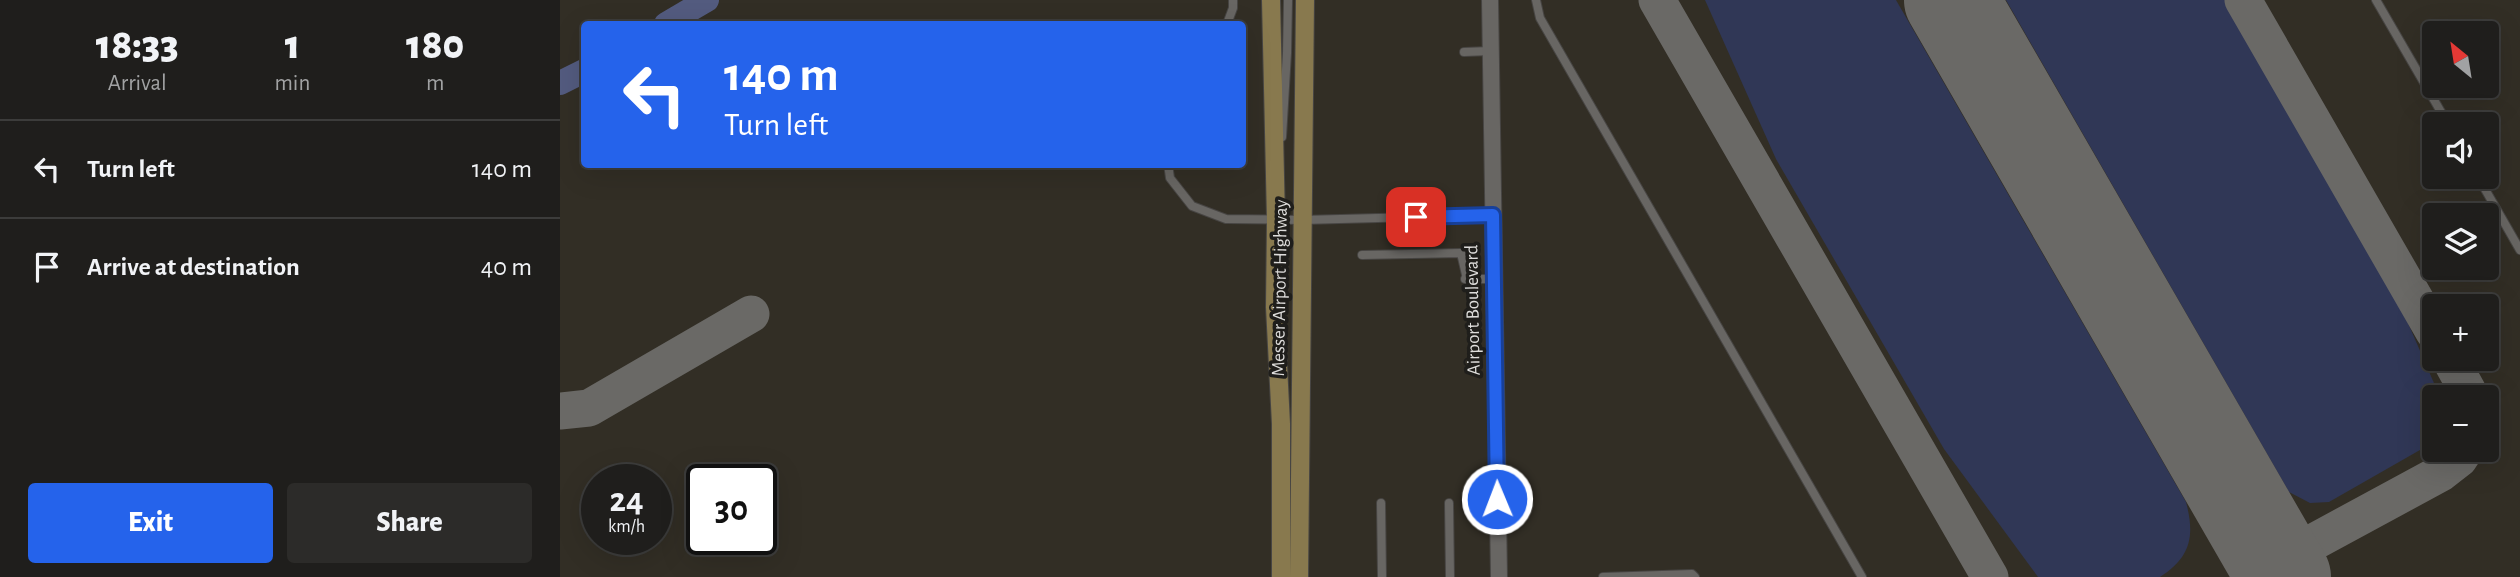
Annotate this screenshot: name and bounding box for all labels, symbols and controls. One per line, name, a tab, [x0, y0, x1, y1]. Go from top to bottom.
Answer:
north arrow	[2422, 21, 2499, 98]
map controls	[2422, 21, 2499, 462]
text: 18:33	[96, 24, 179, 66]
text: 1	[285, 24, 300, 66]
text: 180	[406, 24, 464, 66]
icon: left	[609, 49, 700, 140]
text: 140 m	[724, 51, 839, 100]
text: Arrival	[108, 72, 167, 95]
text: min	[274, 72, 310, 95]
text: m	[426, 72, 444, 95]
text: Turn left	[724, 109, 828, 141]
button: sound	[2422, 112, 2499, 189]
icon: left	[28, 150, 66, 188]
text: Turn left	[87, 156, 175, 182]
text: 140 m	[472, 156, 532, 182]
pin	[1386, 187, 1446, 247]
icon: arrive	[1397, 198, 1435, 236]
street label: Messer Airport Highway	[1269, 199, 1291, 377]
button: layers	[2422, 203, 2499, 280]
street label: Airport Boulevard	[1462, 244, 1484, 375]
icon: arrive	[28, 248, 66, 286]
text: Arrive at destination	[87, 254, 300, 280]
text: 40 m	[481, 254, 532, 280]
button: +	[2422, 294, 2499, 371]
button: −	[2422, 385, 2499, 462]
position arrow	[1460, 462, 1534, 536]
speed limit sign: 30	[686, 464, 777, 555]
button: Exit	[28, 483, 273, 563]
button: Share	[287, 483, 532, 563]
text: 24	[609, 483, 644, 518]
text: km/h	[608, 518, 645, 536]

